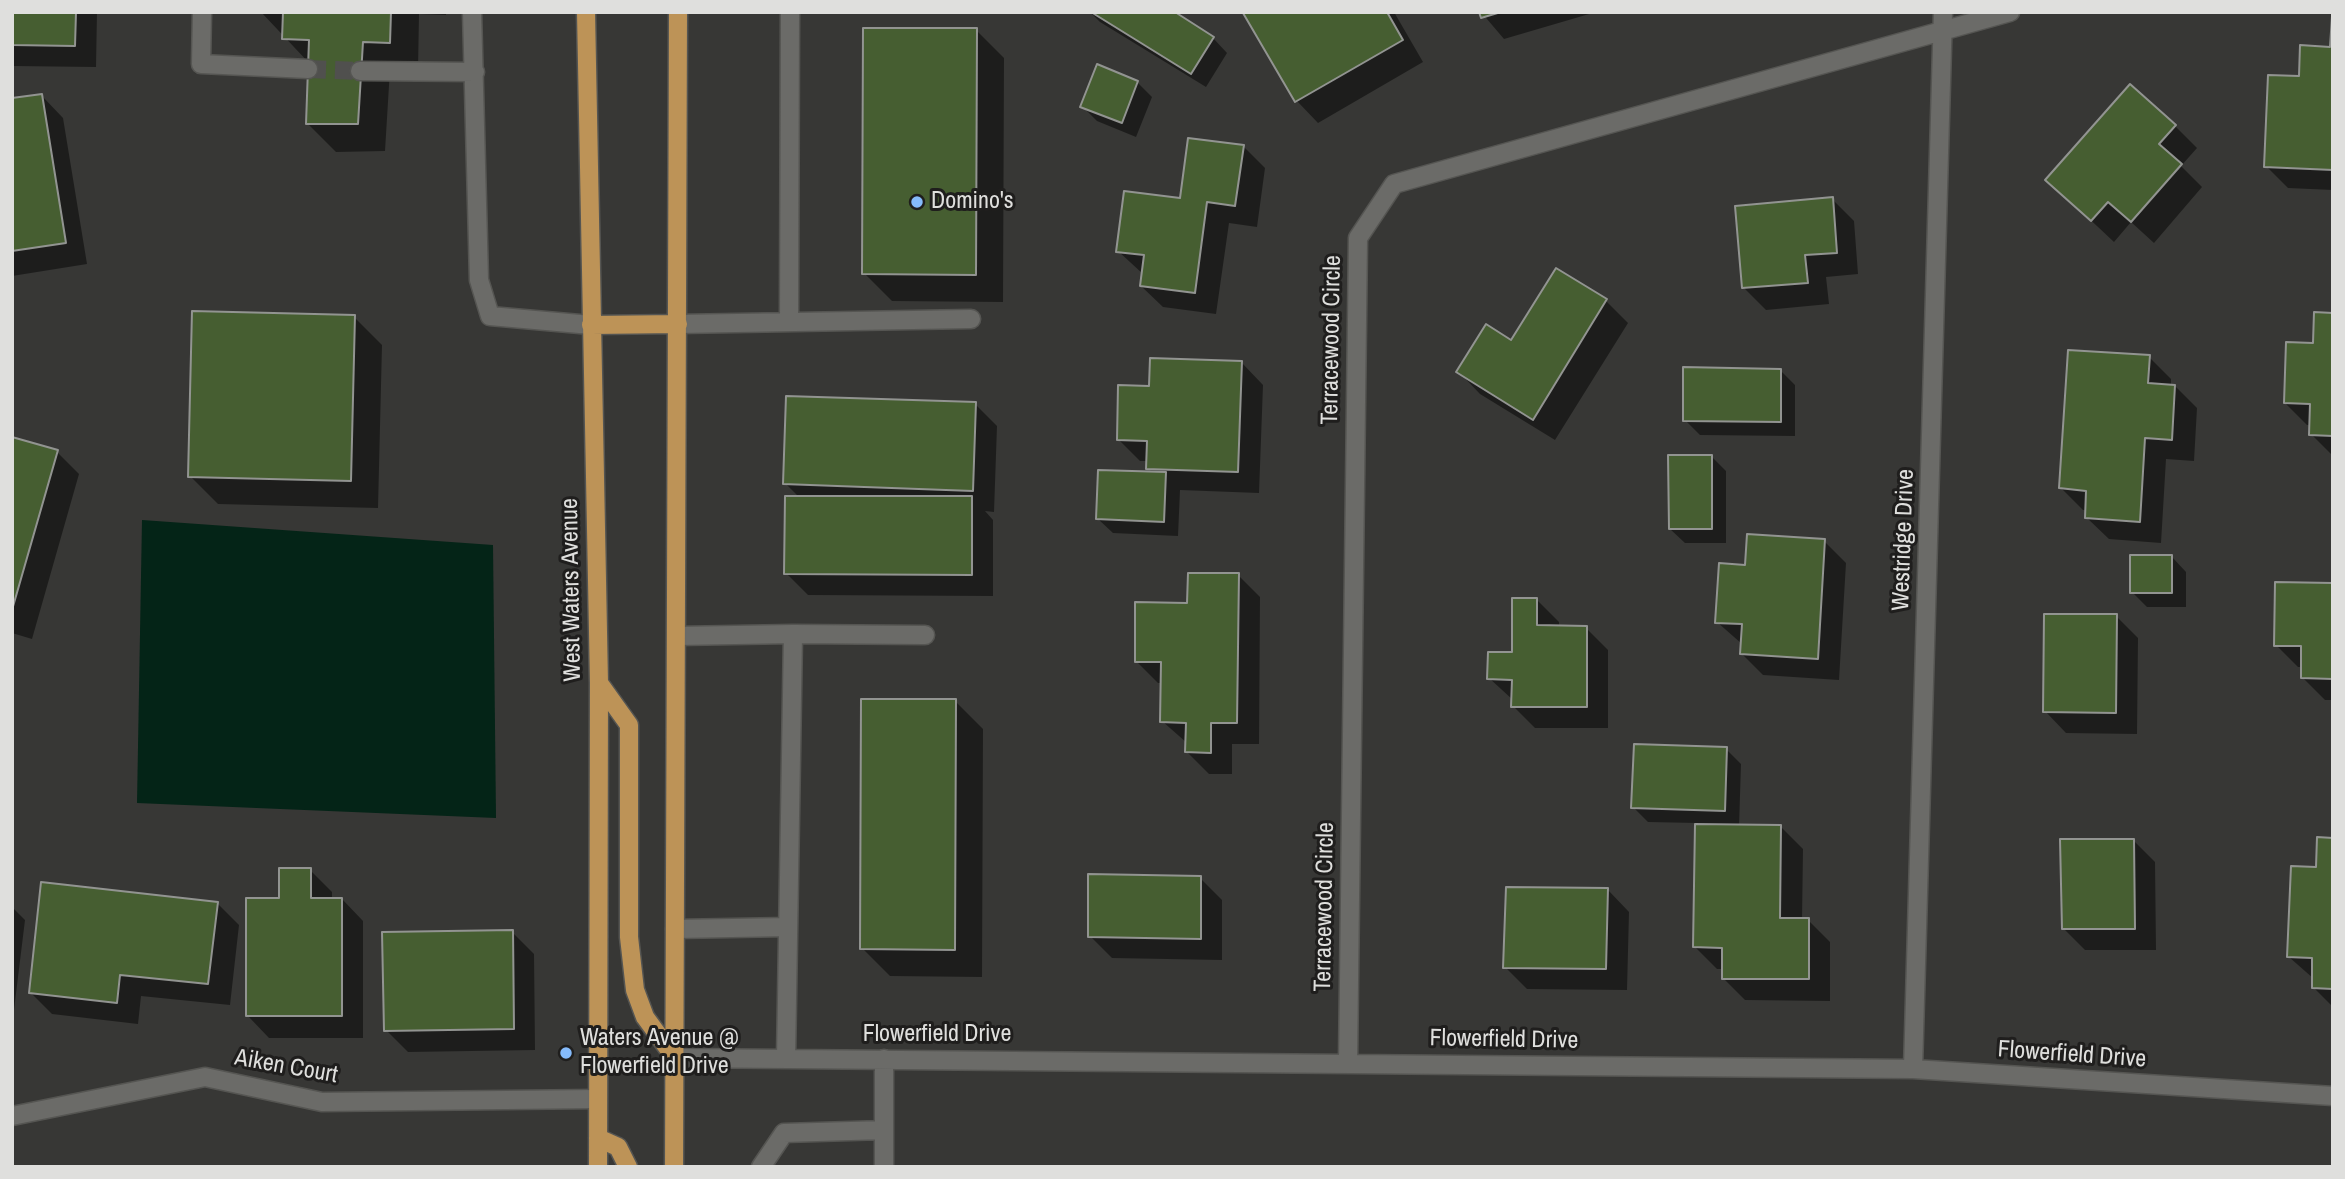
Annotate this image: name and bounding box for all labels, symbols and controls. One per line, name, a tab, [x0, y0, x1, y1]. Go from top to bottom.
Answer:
place label: Domino's	[931, 188, 1014, 216]
marker: Domino's	[909, 194, 925, 210]
street label: Terracewood Circle	[1316, 255, 1348, 425]
street label: Westridge Drive	[1887, 469, 1921, 611]
street label: West Waters Avenue	[556, 498, 588, 682]
street label: Terracewood Circle	[1309, 822, 1341, 992]
street label: Flowerfield Drive	[863, 1021, 1011, 1049]
street label: Flowerfield Drive	[1429, 1024, 1579, 1056]
place label: Waters Avenue @ Flowerfield Drive	[580, 1025, 739, 1081]
street label: Flowerfield Drive	[1997, 1035, 2147, 1075]
street label: Aiken Court	[232, 1044, 340, 1090]
marker: Waters Avenue @ Flowerfield Drive	[558, 1045, 574, 1061]

